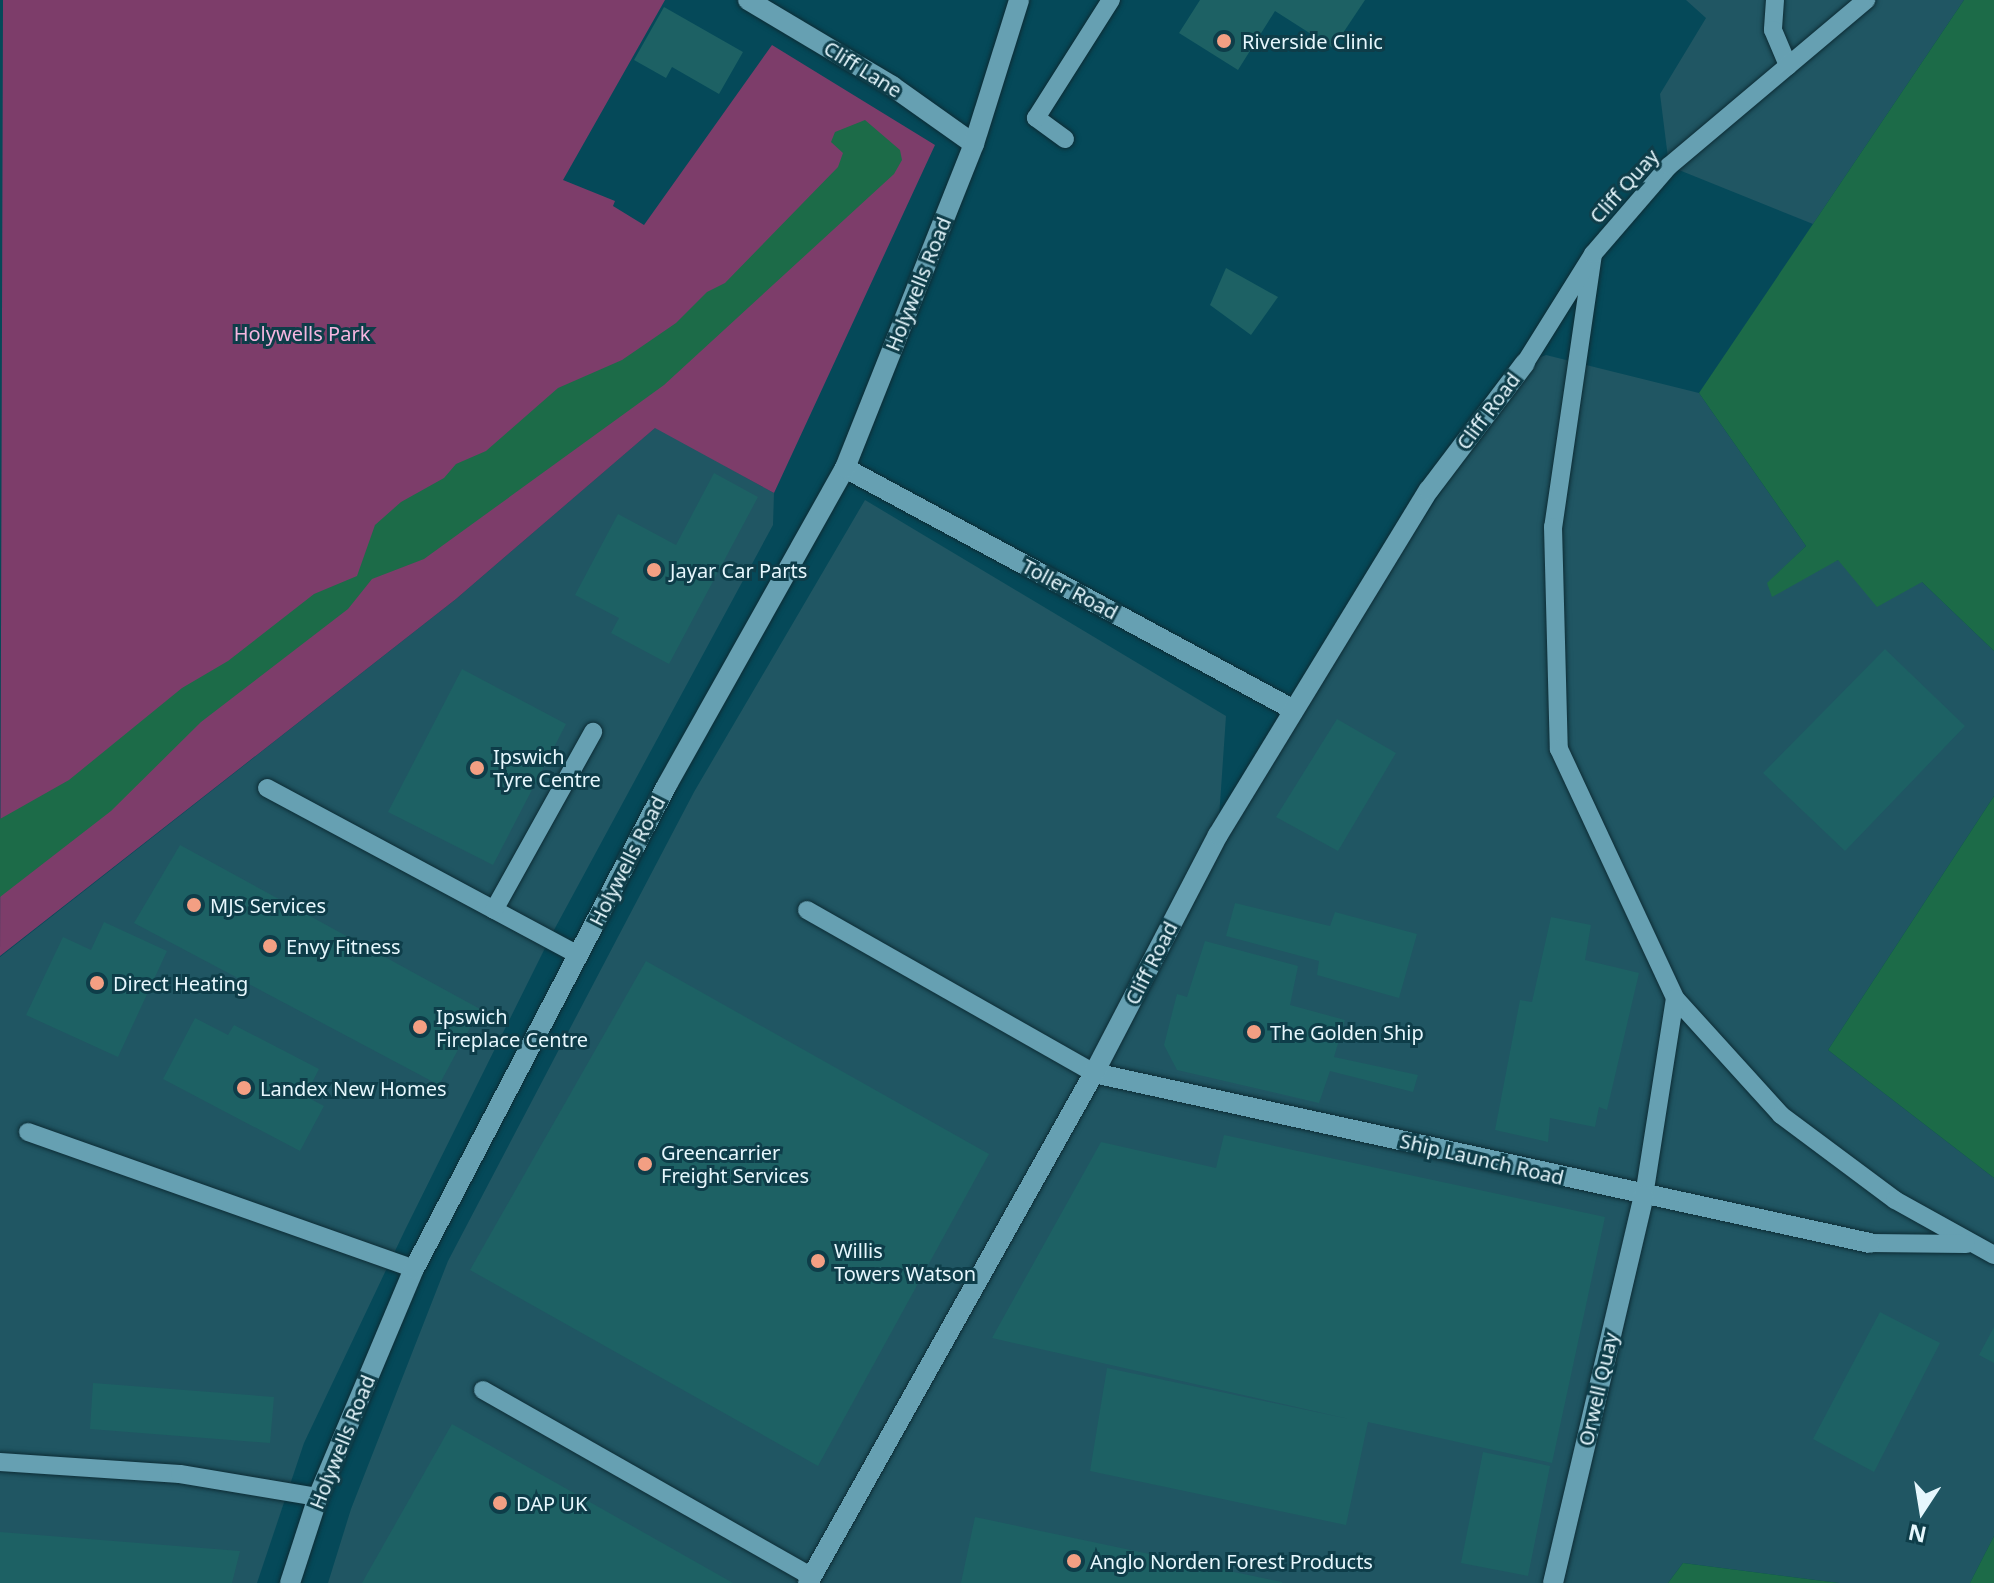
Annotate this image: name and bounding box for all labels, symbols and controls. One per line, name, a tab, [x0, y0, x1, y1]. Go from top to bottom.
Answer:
place label: Riverside Clinic	[1242, 29, 1383, 53]
marker: Riverside Clinic	[1213, 30, 1235, 52]
street label: Cliff Lane	[820, 36, 906, 102]
street label: Cliff Quay	[1585, 144, 1663, 228]
street label: Holywells Road	[880, 213, 956, 355]
park label: Holywells Park	[234, 321, 370, 345]
street label: Cliff Road	[1451, 368, 1525, 454]
street label: Toller Road	[1018, 554, 1122, 624]
place label: Jayar Car Parts	[670, 558, 807, 582]
marker: Jayar Car Parts	[645, 561, 663, 579]
place label: Ipswich Tyre Centre	[493, 744, 601, 791]
marker: Ipswich Tyre Centre	[468, 759, 486, 777]
street label: Holywells Road	[584, 792, 670, 930]
place label: MJS Services	[210, 893, 326, 917]
marker: MJS Services	[185, 896, 203, 914]
street label: Cliff Road	[1120, 917, 1182, 1009]
place label: Envy Fitness	[286, 934, 401, 958]
marker: Envy Fitness	[261, 937, 279, 955]
place label: Direct Heating	[113, 971, 248, 995]
marker: Direct Heating	[88, 974, 106, 992]
place label: Ipswich Fireplace Centre	[436, 1004, 588, 1051]
marker: Ipswich Fireplace Centre	[411, 1018, 429, 1036]
place label: The Golden Ship	[1270, 1020, 1424, 1044]
marker: The Golden Ship	[1245, 1023, 1263, 1041]
place label: Landex New Homes	[260, 1076, 446, 1100]
marker: Landex New Homes	[235, 1079, 253, 1097]
street label: Ship Launch Road	[1398, 1128, 1566, 1190]
place label: Greencarrier Freight Services	[661, 1140, 809, 1187]
marker: Greencarrier Freight Services	[636, 1155, 654, 1173]
place label: Willis Towers Watson	[834, 1238, 976, 1285]
marker: Willis Towers Watson	[809, 1252, 827, 1270]
street label: Orwell Quay	[1573, 1330, 1623, 1448]
street label: Holywells Road	[304, 1371, 380, 1513]
north arrow	[1882, 1471, 1962, 1551]
place label: DAP UK	[516, 1491, 587, 1515]
marker: DAP UK	[491, 1494, 509, 1512]
text: N	[1905, 1518, 1929, 1551]
place label: Anglo Norden Forest Products	[1090, 1549, 1373, 1573]
marker: Anglo Norden Forest Products	[1065, 1552, 1083, 1570]

